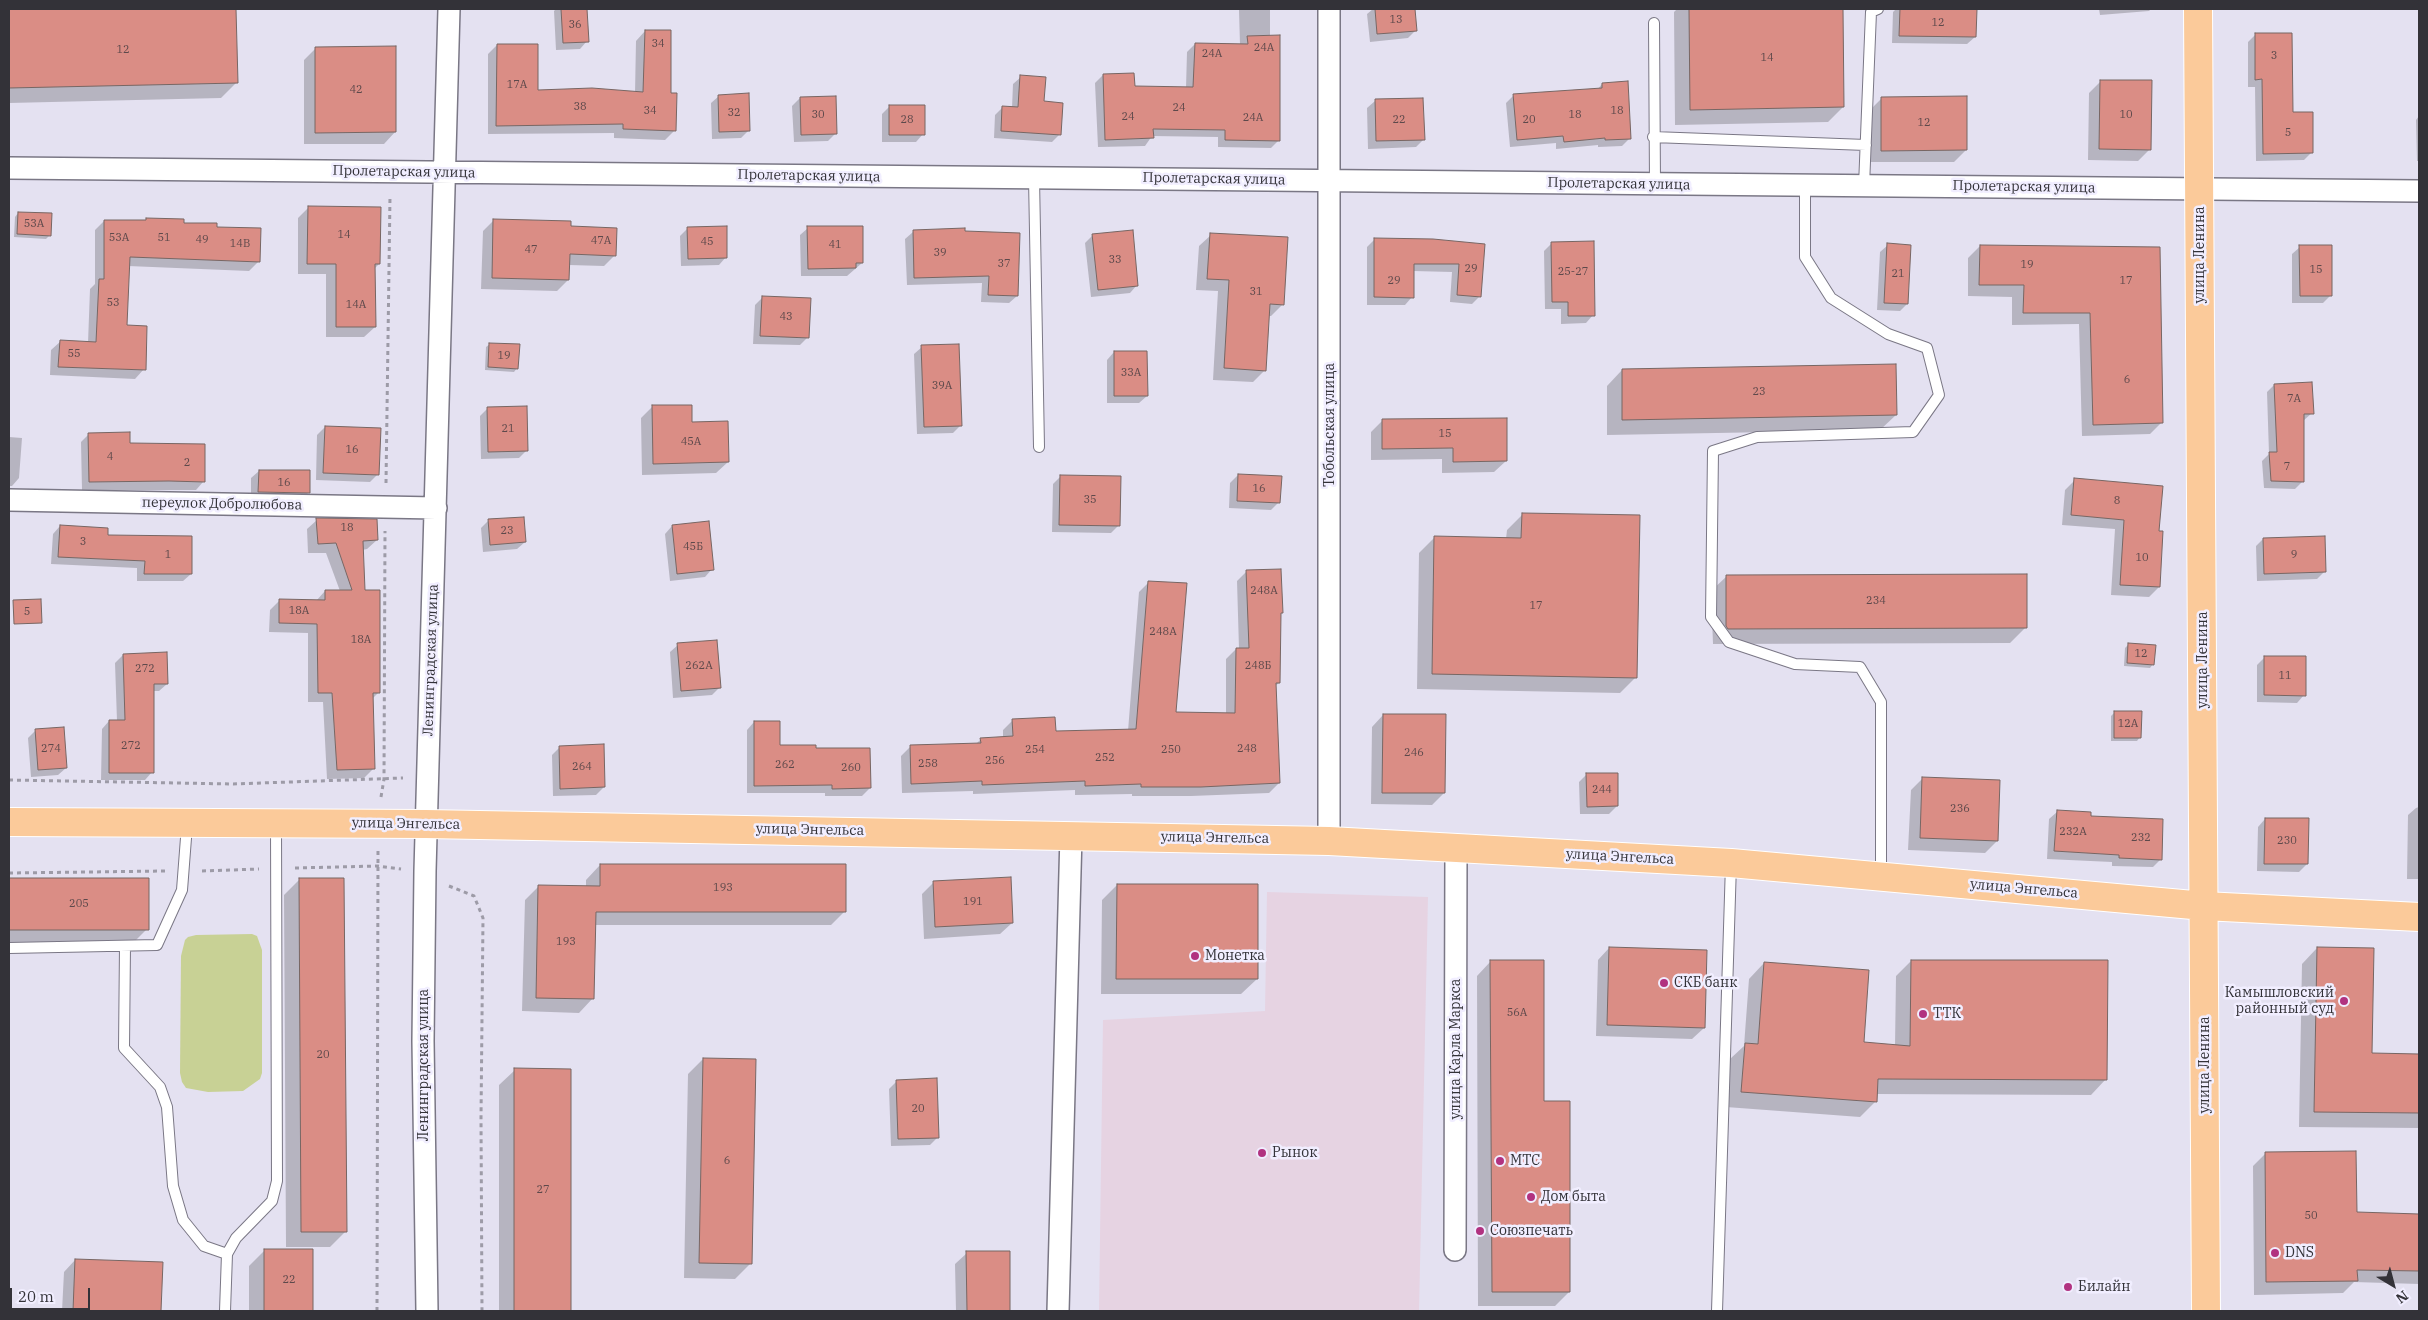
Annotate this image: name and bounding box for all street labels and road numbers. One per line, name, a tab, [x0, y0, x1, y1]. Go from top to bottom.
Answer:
street label: Пролетарская улица	[332, 162, 476, 182]
street label: Пролетарская улица	[737, 166, 881, 186]
street label: Пролетарская улица	[1142, 169, 1286, 189]
street label: Пролетарская улица	[1547, 174, 1691, 194]
street label: Пролетарская улица	[1952, 177, 2096, 197]
street label: улица Ленина	[2192, 206, 2208, 304]
street label: Тобольская улица	[1322, 363, 1338, 487]
street label: переулок Добролюбова	[142, 494, 302, 514]
street label: Ленинградская улица	[420, 584, 442, 736]
street label: улица Ленина	[2195, 611, 2211, 709]
street label: улица Энгельса	[352, 815, 460, 833]
street label: улица Энгельса	[756, 821, 864, 839]
street label: улица Энгельса	[1161, 829, 1269, 847]
street label: улица Энгельса	[1565, 846, 1675, 868]
street label: улица Энгельса	[1969, 876, 2079, 902]
street label: улица Карла Маркса	[1448, 979, 1464, 1119]
street label: Ленинградская улица	[416, 989, 432, 1141]
street label: улица Ленина	[2197, 1016, 2213, 1114]

